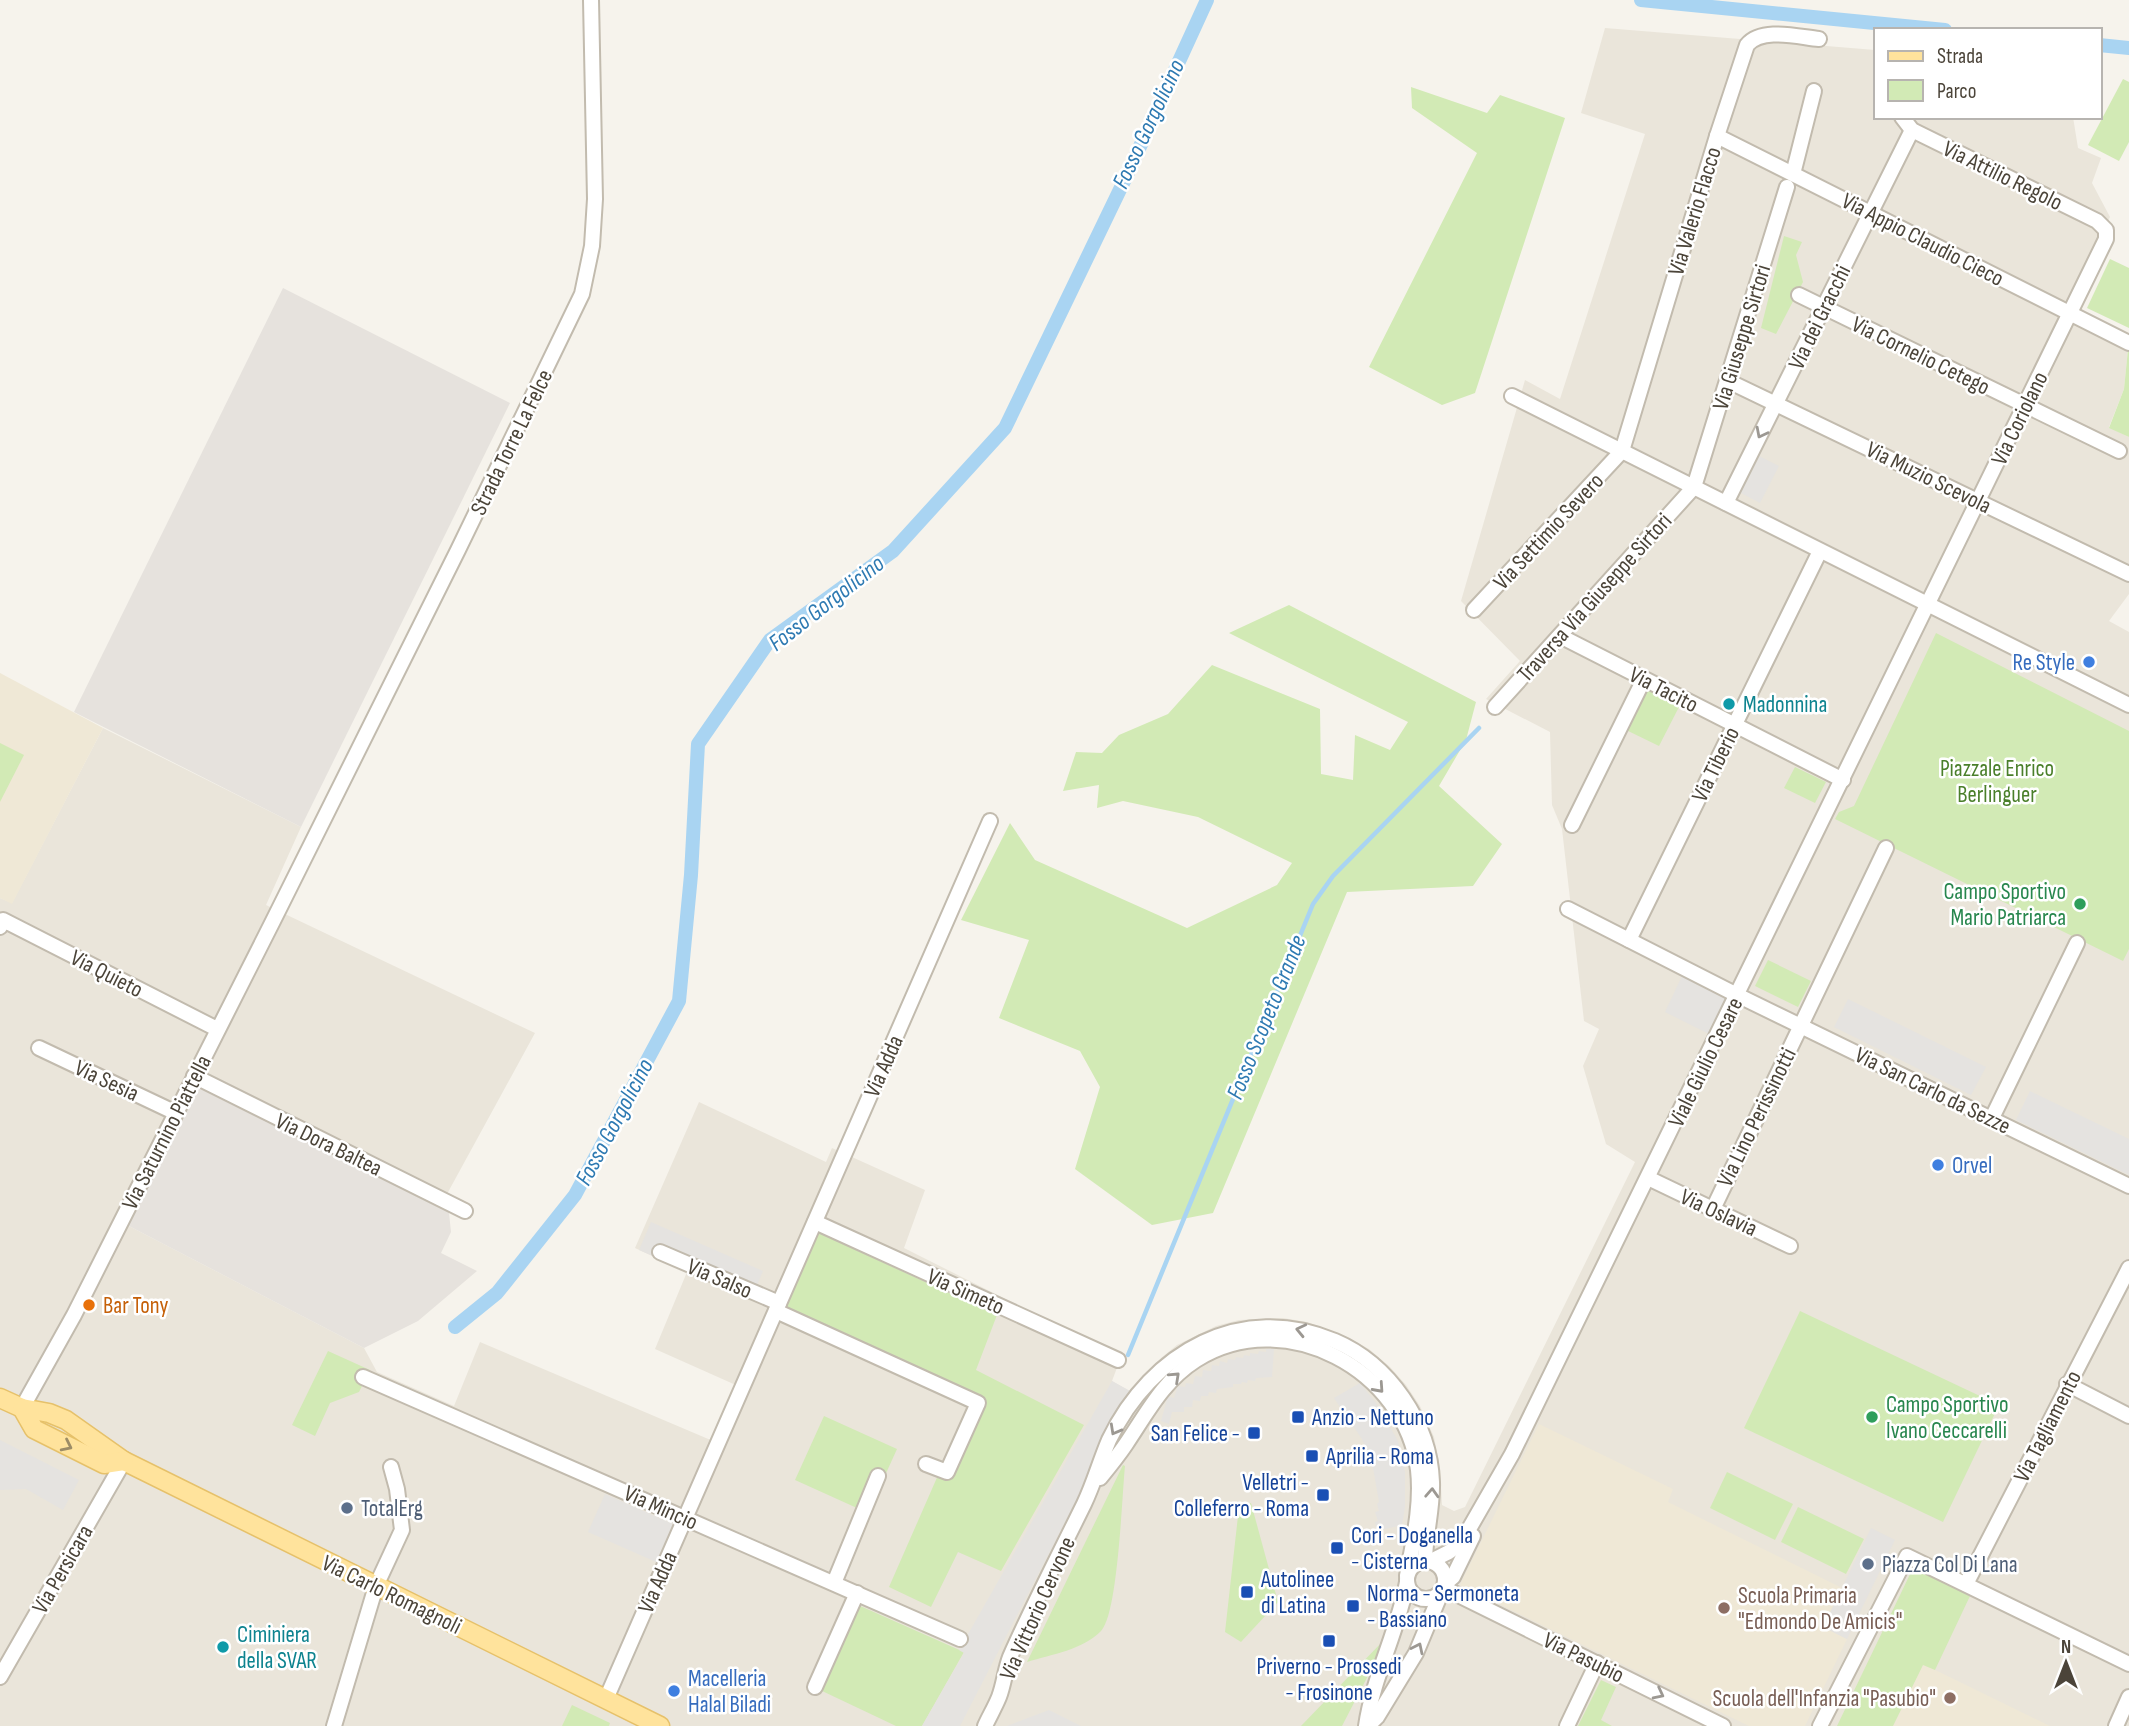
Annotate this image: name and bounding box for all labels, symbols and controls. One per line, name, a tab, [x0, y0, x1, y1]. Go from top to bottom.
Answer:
legend	[1874, 28, 2101, 119]
text: Strada	[1937, 44, 1983, 69]
water label: Fosso Gorgolicino	[1106, 55, 1191, 193]
text: Parco	[1937, 79, 1976, 104]
street label: Via Attilio Regolo	[1938, 135, 2067, 217]
street label: Via Valerio Flacco	[1662, 144, 1728, 279]
street label: Via Appio Claudio Cieco	[1837, 187, 2008, 293]
street label: Via Giuseppe Sirtori	[1707, 261, 1777, 413]
street label: Via dei Gracchi	[1783, 261, 1857, 374]
street label: Via Cornelio Cetego	[1847, 310, 1994, 401]
street label: Strada Torre La Felce	[465, 365, 559, 520]
street label: Via Coriolano	[1985, 367, 2055, 470]
one-way arrow	[1756, 426, 1770, 438]
street label: Via Muzio Scevola	[1861, 436, 1996, 520]
street label: Via Settimio Severo	[1488, 468, 1610, 596]
street label: Traversa Via Giuseppe Sirtori	[1511, 507, 1678, 688]
water label: Fosso Gorgolicino	[763, 549, 890, 658]
place label: Re Style	[2012, 649, 2075, 677]
marker: Re Style	[2081, 654, 2097, 670]
street label: Via Tacito	[1624, 661, 1703, 719]
place label: Madonnina	[1743, 691, 1827, 719]
marker: Madonnina	[1721, 696, 1737, 712]
street label: Via Tiberio	[1686, 722, 1746, 807]
park label: Piazzale Enrico Berlinguer	[1940, 755, 2054, 809]
place label: Campo Sportivo Mario Patriarca	[1944, 878, 2066, 932]
marker: Campo Sportivo Mario Patriarca	[2072, 896, 2088, 912]
water label: Fosso Scopeto Grande	[1220, 931, 1313, 1104]
street label: Via Quieto	[65, 944, 148, 1004]
street label: Viale Giulio Cesare	[1662, 993, 1749, 1132]
street label: Via Adda	[858, 1031, 910, 1102]
street label: Via San Carlo da Sezze	[1850, 1041, 2015, 1141]
street label: Via Lino Perissinotti	[1711, 1043, 1803, 1191]
street label: Via Saturnino Piattella	[116, 1051, 218, 1214]
street label: Via Sesia	[70, 1054, 143, 1108]
water label: Fosso Gorgolicino	[569, 1054, 660, 1190]
street label: Via Dora Baltea	[271, 1107, 386, 1183]
place label: Orvel	[1952, 1152, 1992, 1180]
marker: Orvel	[1930, 1157, 1946, 1173]
street label: Via Oslavia	[1676, 1183, 1762, 1243]
street label: Via Salso	[683, 1253, 756, 1305]
street label: Via Simeto	[923, 1263, 1009, 1321]
place label: Bar Tony	[103, 1292, 169, 1320]
marker: Bar Tony	[81, 1297, 97, 1313]
one-way arrow	[1295, 1324, 1307, 1339]
street label: Via Tagliamento	[2008, 1366, 2088, 1487]
one-way arrow	[1167, 1372, 1180, 1385]
one-way arrow	[1371, 1380, 1383, 1393]
place label: Campo Sportivo Ivano Ceccarelli	[1886, 1391, 2008, 1445]
place label: Anzio - Nettuno	[1311, 1404, 1434, 1432]
marker: Anzio - Nettuno	[1290, 1409, 1306, 1425]
marker: Campo Sportivo Ivano Ceccarelli	[1864, 1409, 1880, 1425]
place label: San Felice -	[1151, 1420, 1240, 1448]
one-way arrow	[1110, 1423, 1123, 1436]
marker: San Felice -	[1246, 1425, 1262, 1441]
one-way arrow	[60, 1437, 72, 1451]
place label: Aprilia - Roma	[1325, 1443, 1434, 1471]
marker: Aprilia - Roma	[1304, 1448, 1320, 1464]
place label: Velletri - Colleferro - Roma	[1174, 1469, 1309, 1523]
street label: Via Mincio	[619, 1479, 702, 1537]
marker: Velletri - Colleferro - Roma	[1315, 1487, 1331, 1503]
one-way arrow	[1424, 1487, 1439, 1498]
place label: TotalErg	[361, 1495, 423, 1523]
marker: TotalErg	[339, 1500, 355, 1516]
street label: Via Persicara	[26, 1520, 99, 1619]
place label: Cori - Doganella - Cisterna	[1351, 1522, 1473, 1576]
street label: Via Vittorio Cervone	[994, 1533, 1082, 1684]
marker: Cori - Doganella - Cisterna	[1329, 1540, 1345, 1556]
street label: Via Adda	[632, 1547, 684, 1618]
street label: Via Carlo Romagnoli	[317, 1549, 466, 1641]
place label: Piazza Col Di Lana	[1882, 1551, 2018, 1579]
marker: Piazza Col Di Lana	[1860, 1556, 1876, 1572]
place label: Autolinee di Latina	[1260, 1566, 1334, 1620]
place label: Norma - Sermoneta - Bassiano	[1367, 1580, 1519, 1634]
place label: Scuola Primaria "Edmondo De Amicis"	[1738, 1582, 1903, 1636]
marker: Autolinee di Latina	[1239, 1584, 1255, 1600]
marker: Norma - Sermoneta - Bassiano	[1345, 1598, 1361, 1614]
marker: Scuola Primaria "Edmondo De Amicis"	[1716, 1600, 1732, 1616]
place label: Ciminiera della SVAR	[237, 1621, 317, 1675]
street label: Via Pasubio	[1538, 1626, 1629, 1689]
north arrow	[2031, 1628, 2101, 1698]
marker: Priverno - Prossedi - Frosinone	[1321, 1633, 1337, 1649]
text: N	[2061, 1636, 2071, 1659]
marker: Ciminiera della SVAR	[215, 1639, 231, 1655]
one-way arrow	[1410, 1643, 1424, 1655]
place label: Priverno - Prossedi - Frosinone	[1256, 1653, 1402, 1707]
place label: Macelleria Halal Biladi	[688, 1665, 771, 1719]
marker: Macelleria Halal Biladi	[666, 1683, 682, 1699]
place label: Scuola dell'Infanzia "Pasubio"	[1712, 1685, 1936, 1713]
one-way arrow	[1652, 1686, 1664, 1700]
marker: Scuola dell'Infanzia "Pasubio"	[1942, 1690, 1958, 1706]

